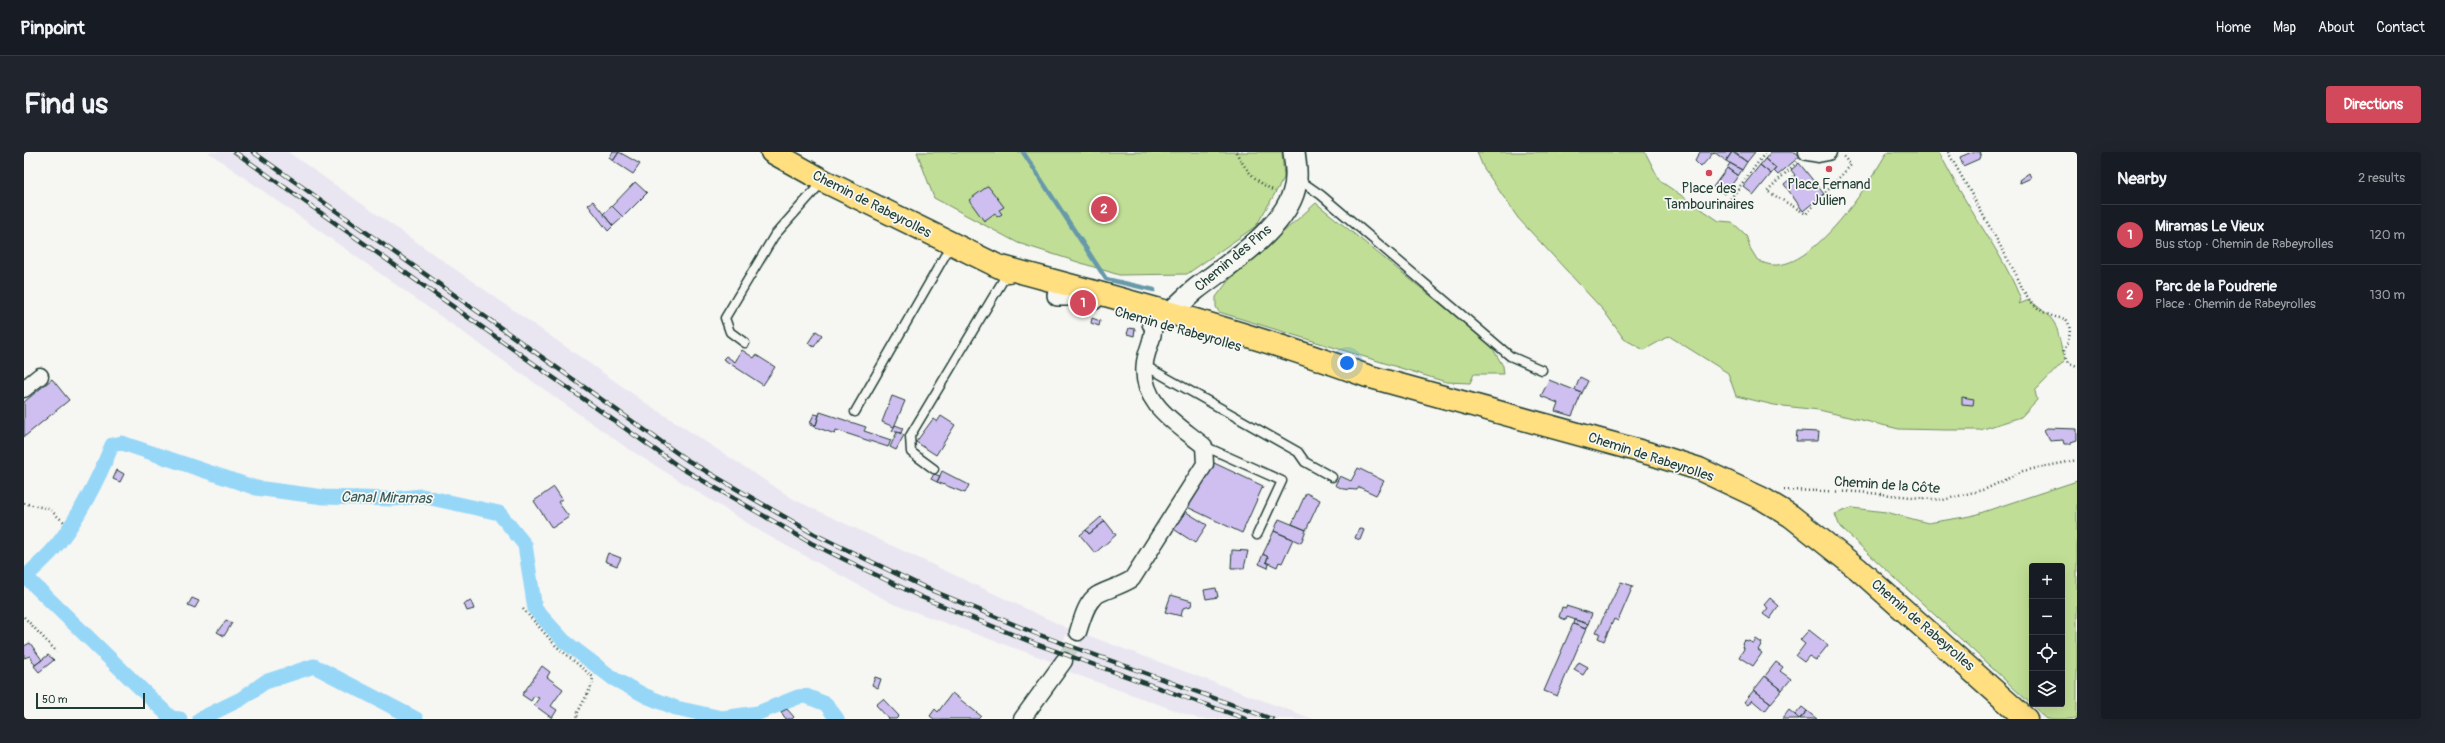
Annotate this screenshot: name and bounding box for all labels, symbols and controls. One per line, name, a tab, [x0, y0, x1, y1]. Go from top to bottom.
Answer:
text: Pinpoint	[20, 16, 85, 40]
text: Home	[2216, 19, 2251, 36]
text: Map	[2273, 19, 2296, 36]
text: About	[2318, 19, 2354, 36]
text: Contact	[2376, 19, 2425, 36]
button: Directions	[2326, 86, 2421, 123]
text: Find us	[24, 87, 108, 122]
marker: Place Fernand Julien	[1824, 164, 1834, 174]
street label: Chemin de Rabeyrolles	[810, 167, 935, 242]
marker: Place des Tambourinaires	[1704, 168, 1714, 178]
text: Nearby	[2117, 168, 2166, 189]
text: 2 results	[2358, 170, 2405, 186]
place label: Place Fernand Julien	[1787, 176, 1871, 209]
place label: Place des Tambourinaires	[1664, 180, 1754, 213]
pin: 2	[1091, 194, 1117, 224]
text: Miramas Le Vieux	[2155, 217, 2264, 236]
street label: Chemin des Pins	[1191, 221, 1275, 295]
text: 1	[2127, 227, 2133, 243]
text: 120 m	[2369, 227, 2405, 243]
text: Bus stop · Chemin de Rabeyrolles	[2155, 236, 2333, 252]
text: Parc de la Poudrerie	[2155, 277, 2277, 296]
text: 2	[2126, 287, 2134, 303]
text: 130 m	[2369, 287, 2405, 303]
pin: 1	[1070, 288, 1096, 318]
text: Place · Chemin de Rabeyrolles	[2155, 296, 2316, 312]
street label: Chemin de Rabeyrolles	[1113, 303, 1244, 355]
your location	[1337, 353, 1357, 373]
street label: Chemin de Rabeyrolles	[1586, 429, 1717, 486]
street label: Chemin de la Côte	[1833, 473, 1941, 497]
water label: Canal Miramas	[340, 488, 434, 508]
map controls	[2029, 563, 2065, 707]
button: +	[2029, 563, 2065, 599]
street label: Chemin de Rabeyrolles	[1868, 576, 1979, 675]
button: −	[2029, 599, 2065, 635]
button: locate	[2029, 635, 2065, 671]
button: layers	[2029, 671, 2065, 707]
scale bar	[36, 691, 145, 710]
text: 50 m	[42, 693, 68, 706]

